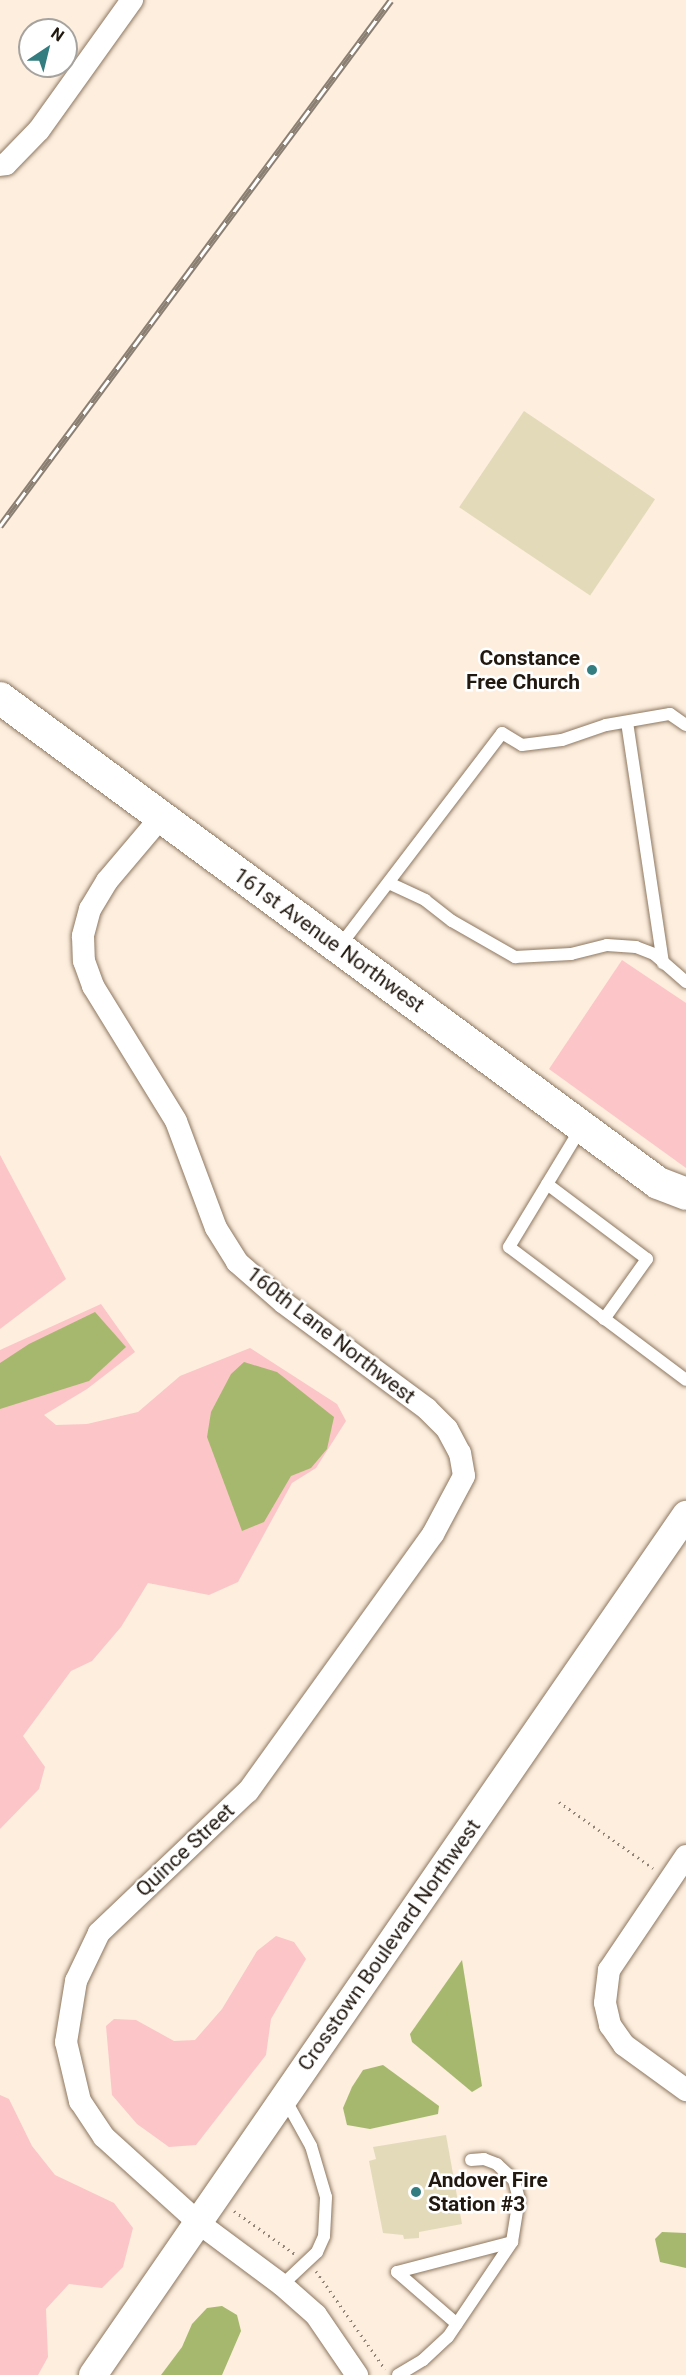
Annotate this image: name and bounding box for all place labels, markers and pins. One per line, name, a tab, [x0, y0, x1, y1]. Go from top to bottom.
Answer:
place label: Constance Free Church	[466, 645, 580, 695]
marker: Constance Free Church	[585, 663, 599, 677]
place label: Andover Fire Station #3	[428, 2167, 548, 2217]
marker: Andover Fire Station #3	[409, 2185, 423, 2199]

